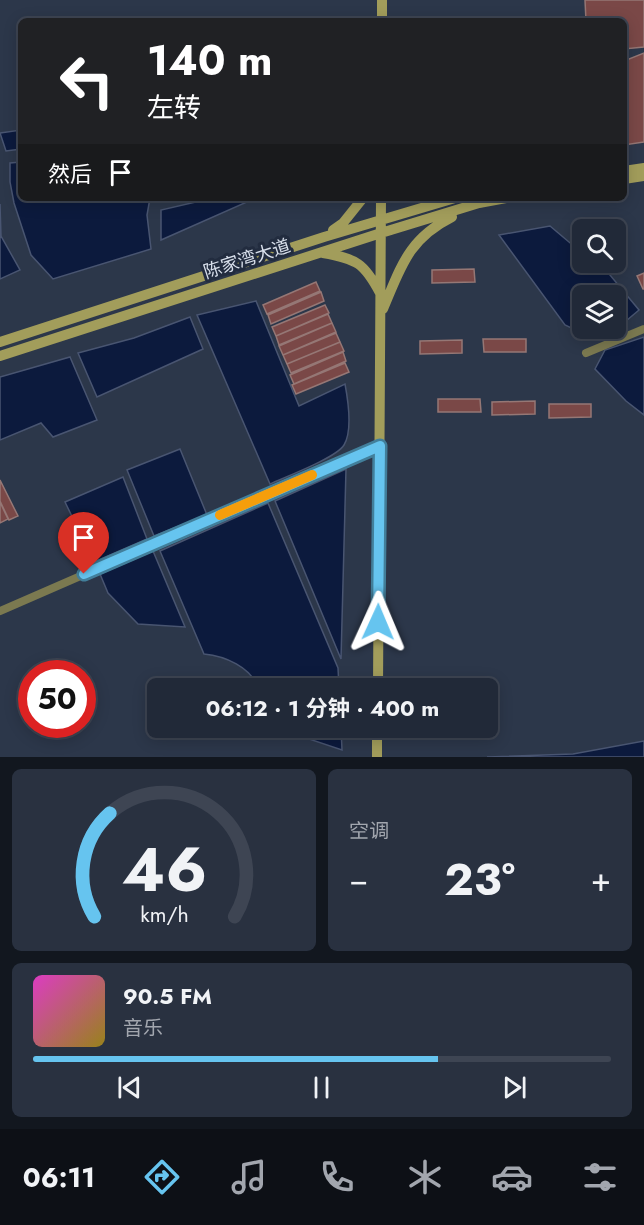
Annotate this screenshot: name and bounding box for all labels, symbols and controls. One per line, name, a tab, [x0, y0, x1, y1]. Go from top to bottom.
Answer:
text: 140 m	[147, 30, 273, 91]
icon: left	[48, 42, 126, 120]
text: 左转	[147, 88, 201, 127]
icon: arrive	[104, 156, 137, 189]
text: 然后	[48, 158, 92, 190]
map controls	[572, 219, 626, 339]
button: search	[572, 219, 626, 273]
street label: 陈家湾大道	[200, 233, 294, 285]
button: layers	[572, 285, 626, 339]
pin	[58, 512, 109, 574]
icon: arrive	[67, 521, 100, 554]
position arrow	[346, 590, 410, 654]
speed limit sign: 50	[18, 660, 96, 738]
text: 06:12 · 1 分钟 · 400 m	[206, 692, 439, 724]
text: 空调	[349, 817, 389, 846]
text: 46	[121, 824, 207, 914]
text: 23°	[444, 847, 515, 912]
text: −	[349, 856, 368, 903]
text: +	[591, 856, 611, 903]
text: km/h	[140, 899, 188, 930]
text: 90.5 FM	[123, 980, 212, 1012]
text: 音乐	[123, 1014, 163, 1043]
icon: previous	[113, 1071, 146, 1104]
icon: pause	[305, 1071, 338, 1104]
icon: next	[498, 1071, 531, 1104]
icon: directions	[141, 1156, 183, 1198]
icon: music	[228, 1156, 270, 1198]
icon: phone	[316, 1156, 358, 1198]
icon: climate	[404, 1156, 446, 1198]
icon: car	[491, 1156, 533, 1198]
icon: filters	[579, 1156, 621, 1198]
text: 06:11	[23, 1158, 95, 1197]

